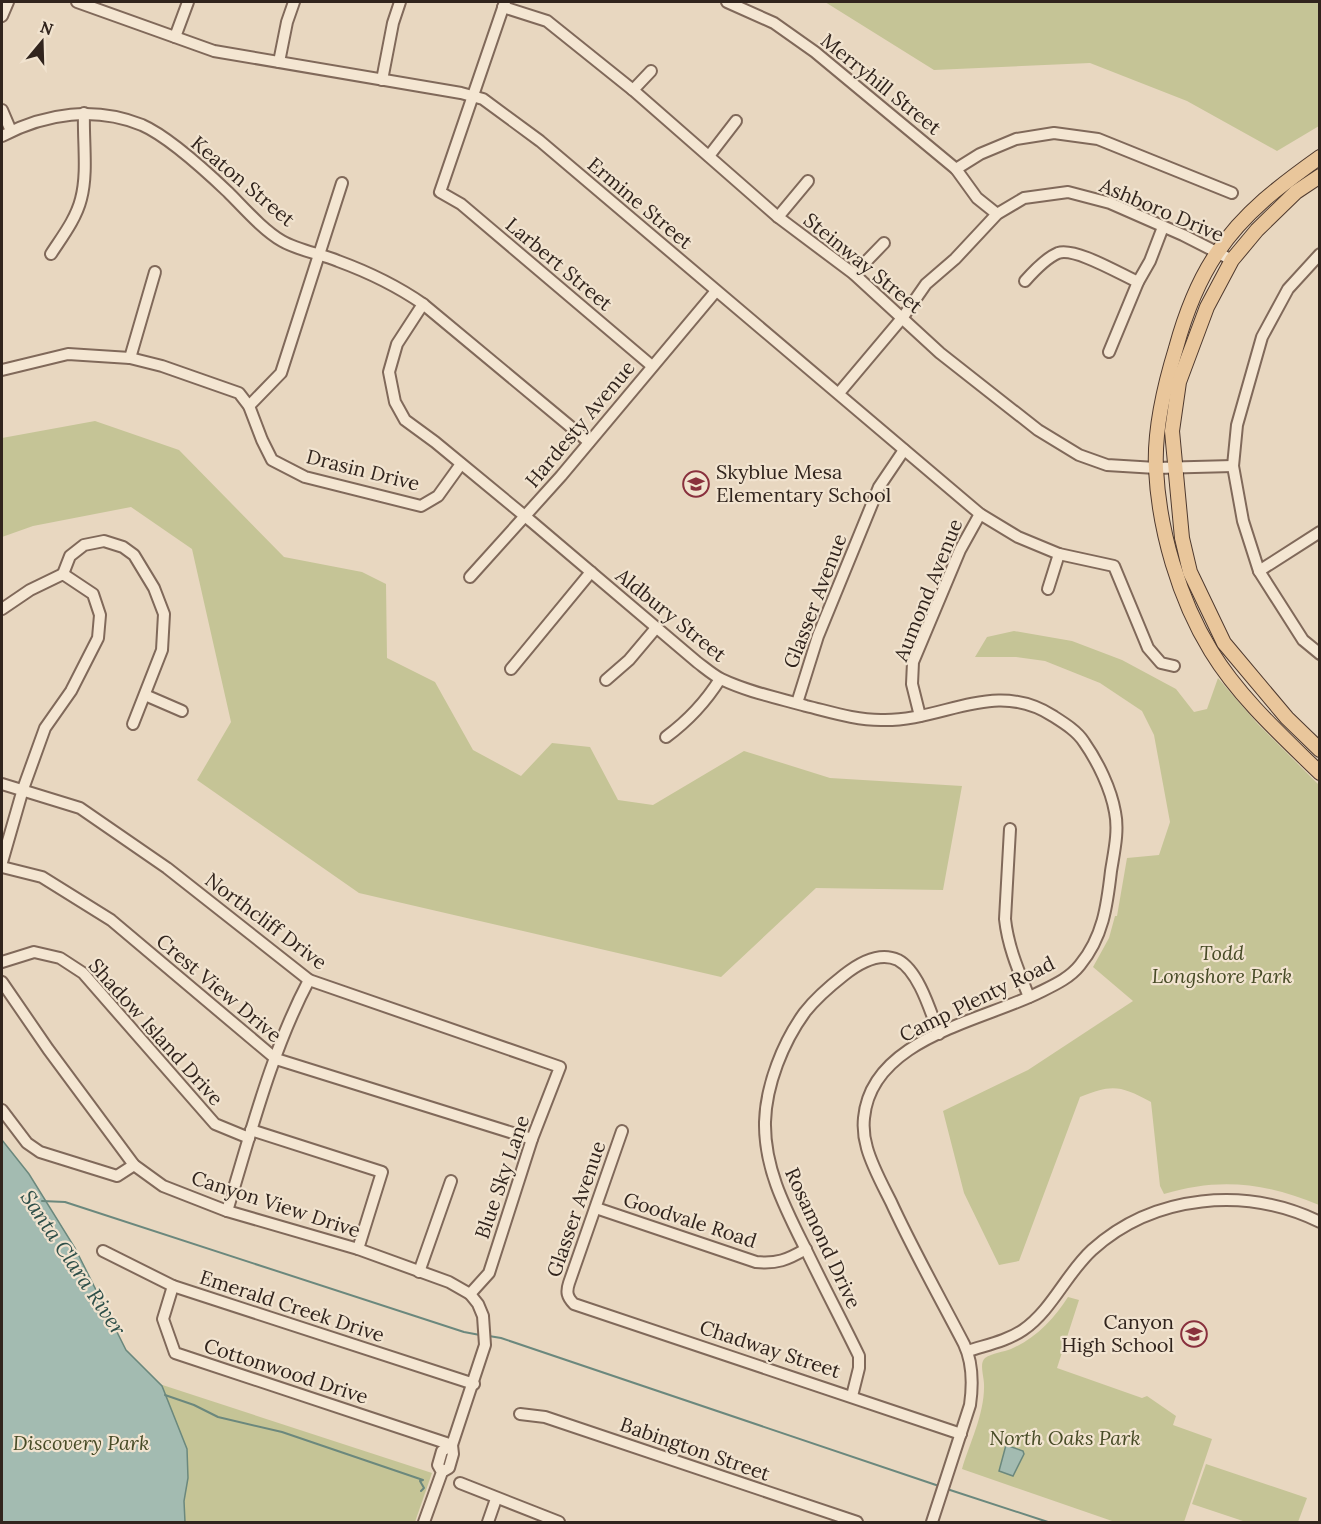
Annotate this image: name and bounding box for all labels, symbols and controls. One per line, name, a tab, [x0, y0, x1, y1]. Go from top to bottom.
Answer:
north arrow	[12, 12, 72, 72]
text: N	[38, 16, 56, 39]
street label: Merryhill Street	[816, 27, 947, 140]
street label: Keaton Street	[186, 130, 301, 231]
street label: Ermine Street	[583, 151, 698, 254]
street label: Ashboro Drive	[1095, 172, 1228, 247]
street label: Steinway Street	[799, 207, 928, 318]
street label: Larbert Street	[501, 212, 618, 316]
street label: Hardesty Avenue	[519, 355, 640, 492]
street label: Drasin Drive	[304, 443, 423, 496]
place label: Skyblue Mesa Elementary School	[716, 459, 891, 507]
school or university icon: Skyblue Mesa Elementary School	[681, 469, 711, 499]
street label: Aumond Avenue	[887, 515, 968, 666]
street label: Glasser Avenue	[777, 530, 852, 672]
street label: Aldbury Street	[610, 562, 732, 667]
street label: Northcliff Drive	[200, 867, 332, 975]
street label: Crest View Drive	[152, 928, 287, 1047]
park label: Todd Longshore Park	[1152, 940, 1292, 988]
street label: Camp Plenty Road	[895, 950, 1059, 1047]
street label: Shadow Island Drive	[84, 953, 229, 1110]
street label: Blue Sky Lane	[469, 1112, 534, 1242]
street label: Glasser Avenue	[541, 1137, 611, 1280]
street label: Rosamond Drive	[780, 1163, 867, 1312]
street label: Canyon View Drive	[189, 1164, 364, 1243]
water label: Santa Clara River	[15, 1185, 132, 1341]
street label: Goodvale Road	[620, 1186, 760, 1253]
street label: Emerald Creek Drive	[197, 1264, 388, 1347]
place label: Canyon High School	[1061, 1309, 1174, 1357]
street label: Chadway Street	[697, 1314, 844, 1383]
school or university icon: Canyon High School	[1179, 1319, 1209, 1349]
street label: Cottonwood Drive	[201, 1332, 372, 1409]
street label: Babington Street	[617, 1411, 774, 1486]
park label: North Oaks Park	[989, 1425, 1141, 1450]
park label: Discovery Park	[13, 1430, 149, 1455]

